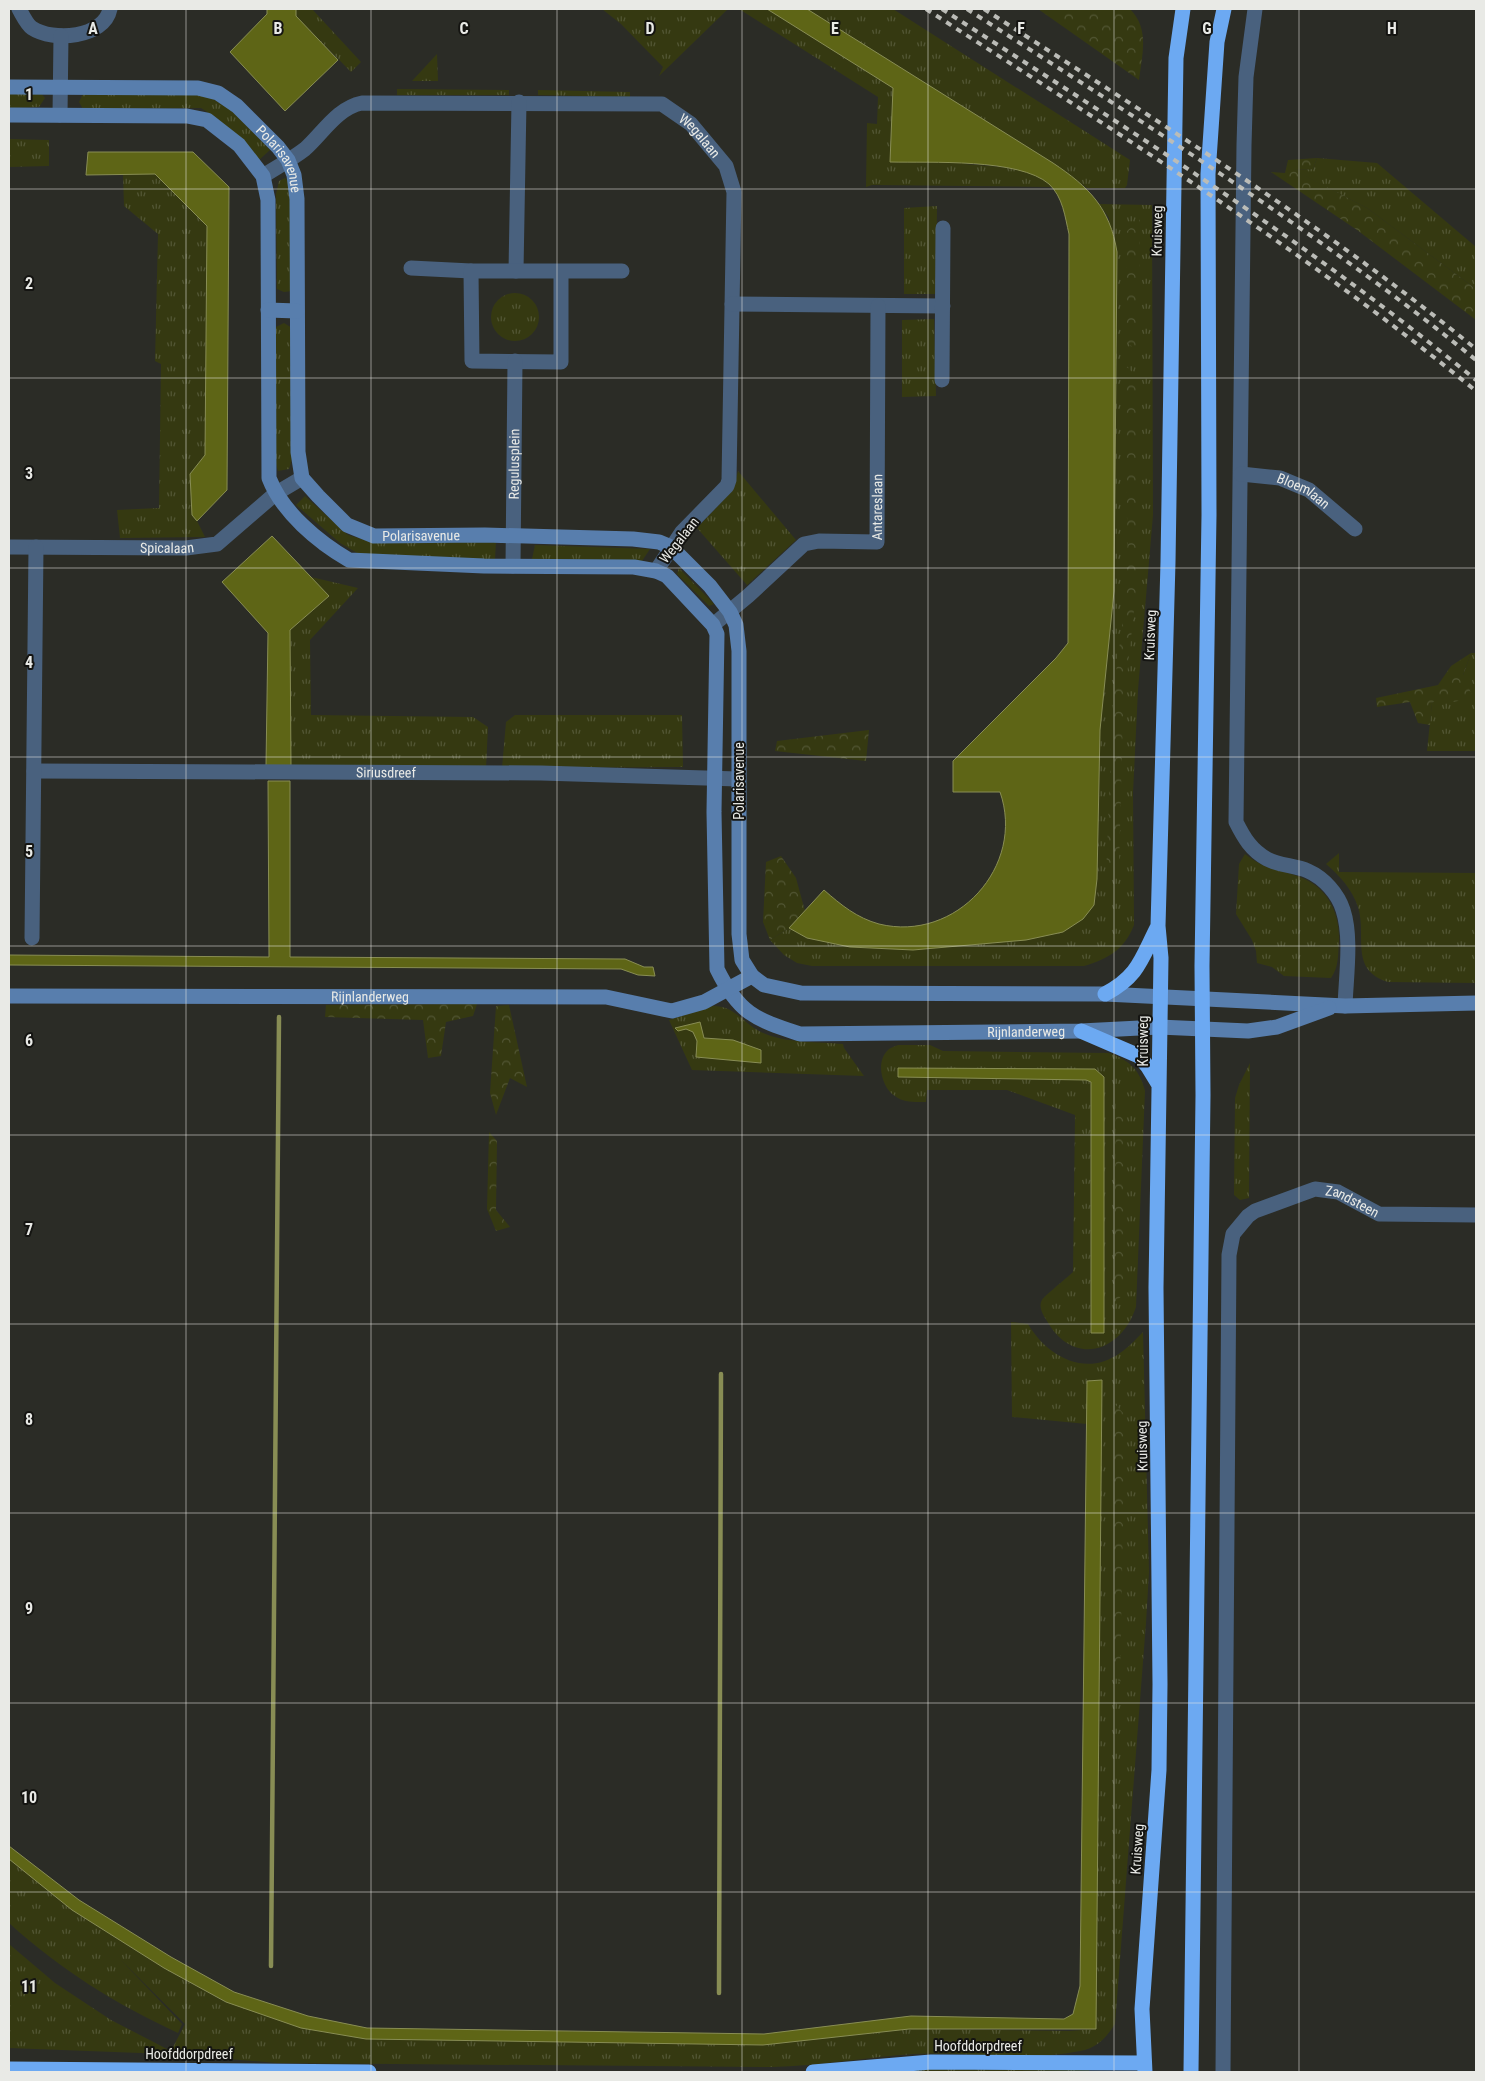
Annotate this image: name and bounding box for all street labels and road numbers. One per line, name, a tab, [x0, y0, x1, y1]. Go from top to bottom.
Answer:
street label: Wegalaan	[676, 110, 724, 161]
street label: Polarisavenue	[253, 122, 304, 194]
street label: Kruisweg	[1149, 205, 1165, 257]
street label: Regulusplein	[506, 429, 522, 499]
street label: Bloemlaan	[1275, 470, 1333, 512]
street label: Antareslaan	[869, 474, 885, 540]
street label: Wegalaan	[656, 514, 702, 566]
street label: Polarisavenue	[382, 527, 460, 544]
street label: Spicalaan	[140, 539, 195, 556]
street label: Kruisweg	[1141, 609, 1159, 661]
street label: Polarisavenue	[731, 742, 747, 820]
street label: Siriusdreef	[356, 764, 416, 781]
street label: Rijnlanderweg	[331, 989, 409, 1005]
street label: Kruisweg	[1135, 1016, 1151, 1066]
street label: Rijnlanderweg	[987, 1023, 1065, 1040]
street label: Zandsteen	[1324, 1182, 1382, 1221]
street label: Kruisweg	[1134, 1420, 1150, 1472]
street label: Kruisweg	[1127, 1823, 1147, 1875]
street label: Hoofddorpdreef	[934, 2038, 1022, 2054]
street label: Hoofddorpdreef	[145, 2046, 233, 2062]

